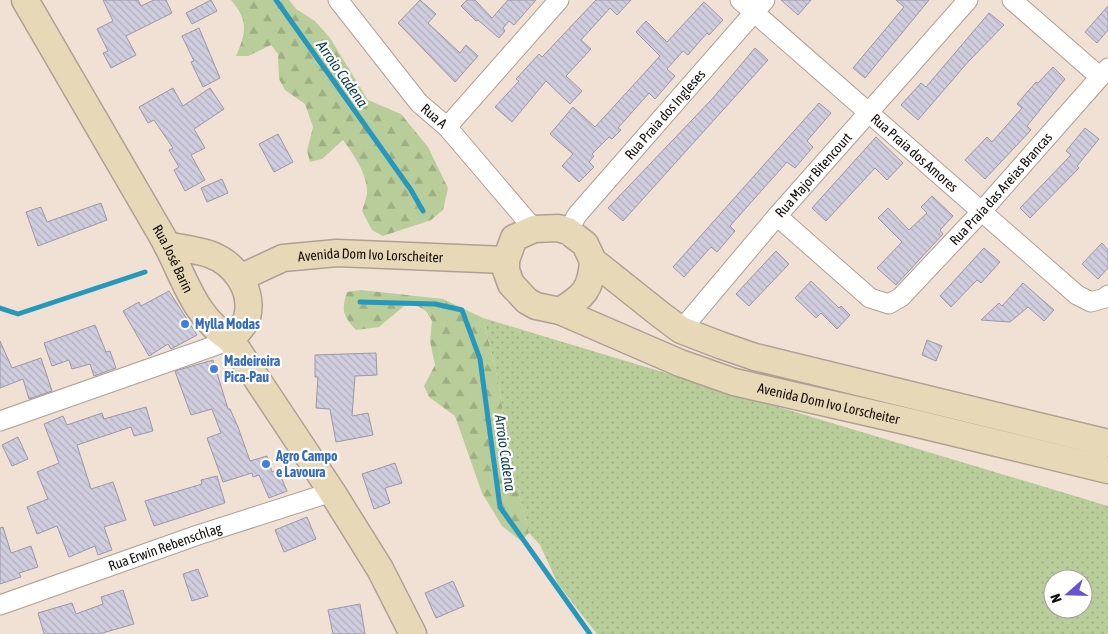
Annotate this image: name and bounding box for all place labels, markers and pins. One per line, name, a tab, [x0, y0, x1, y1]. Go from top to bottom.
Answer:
place label: Mylla Modas	[195, 316, 260, 332]
marker: Mylla Modas	[179, 318, 191, 330]
place label: Madeireira Pica-Pau	[224, 353, 281, 385]
marker: Madeireira Pica-Pau	[208, 363, 220, 375]
place label: Agro Campo e Lavoura	[275, 448, 338, 480]
marker: Agro Campo e Lavoura	[260, 458, 272, 470]

